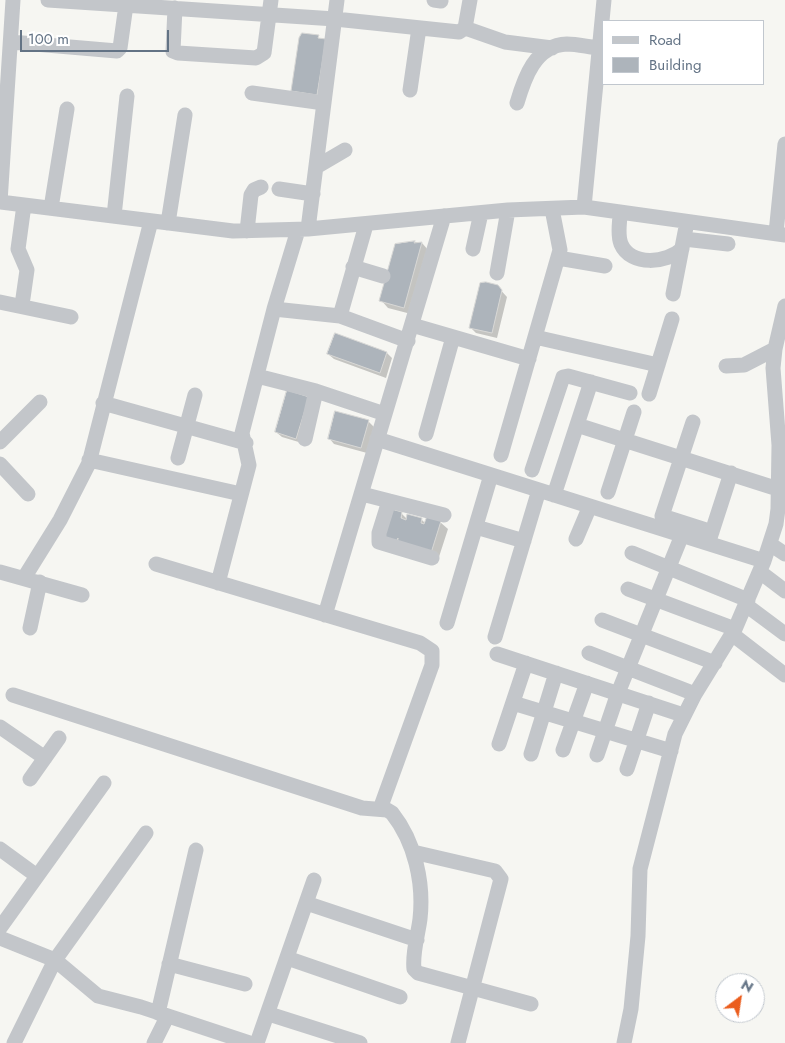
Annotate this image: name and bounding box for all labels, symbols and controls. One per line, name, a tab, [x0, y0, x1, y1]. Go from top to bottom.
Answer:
scale bar	[22, 20, 171, 52]
legend	[602, 20, 765, 85]
text: 100 m	[28, 28, 69, 50]
text: Road	[649, 29, 681, 51]
text: Building	[649, 54, 701, 76]
north arrow	[715, 973, 765, 1023]
text: N	[737, 975, 757, 997]

